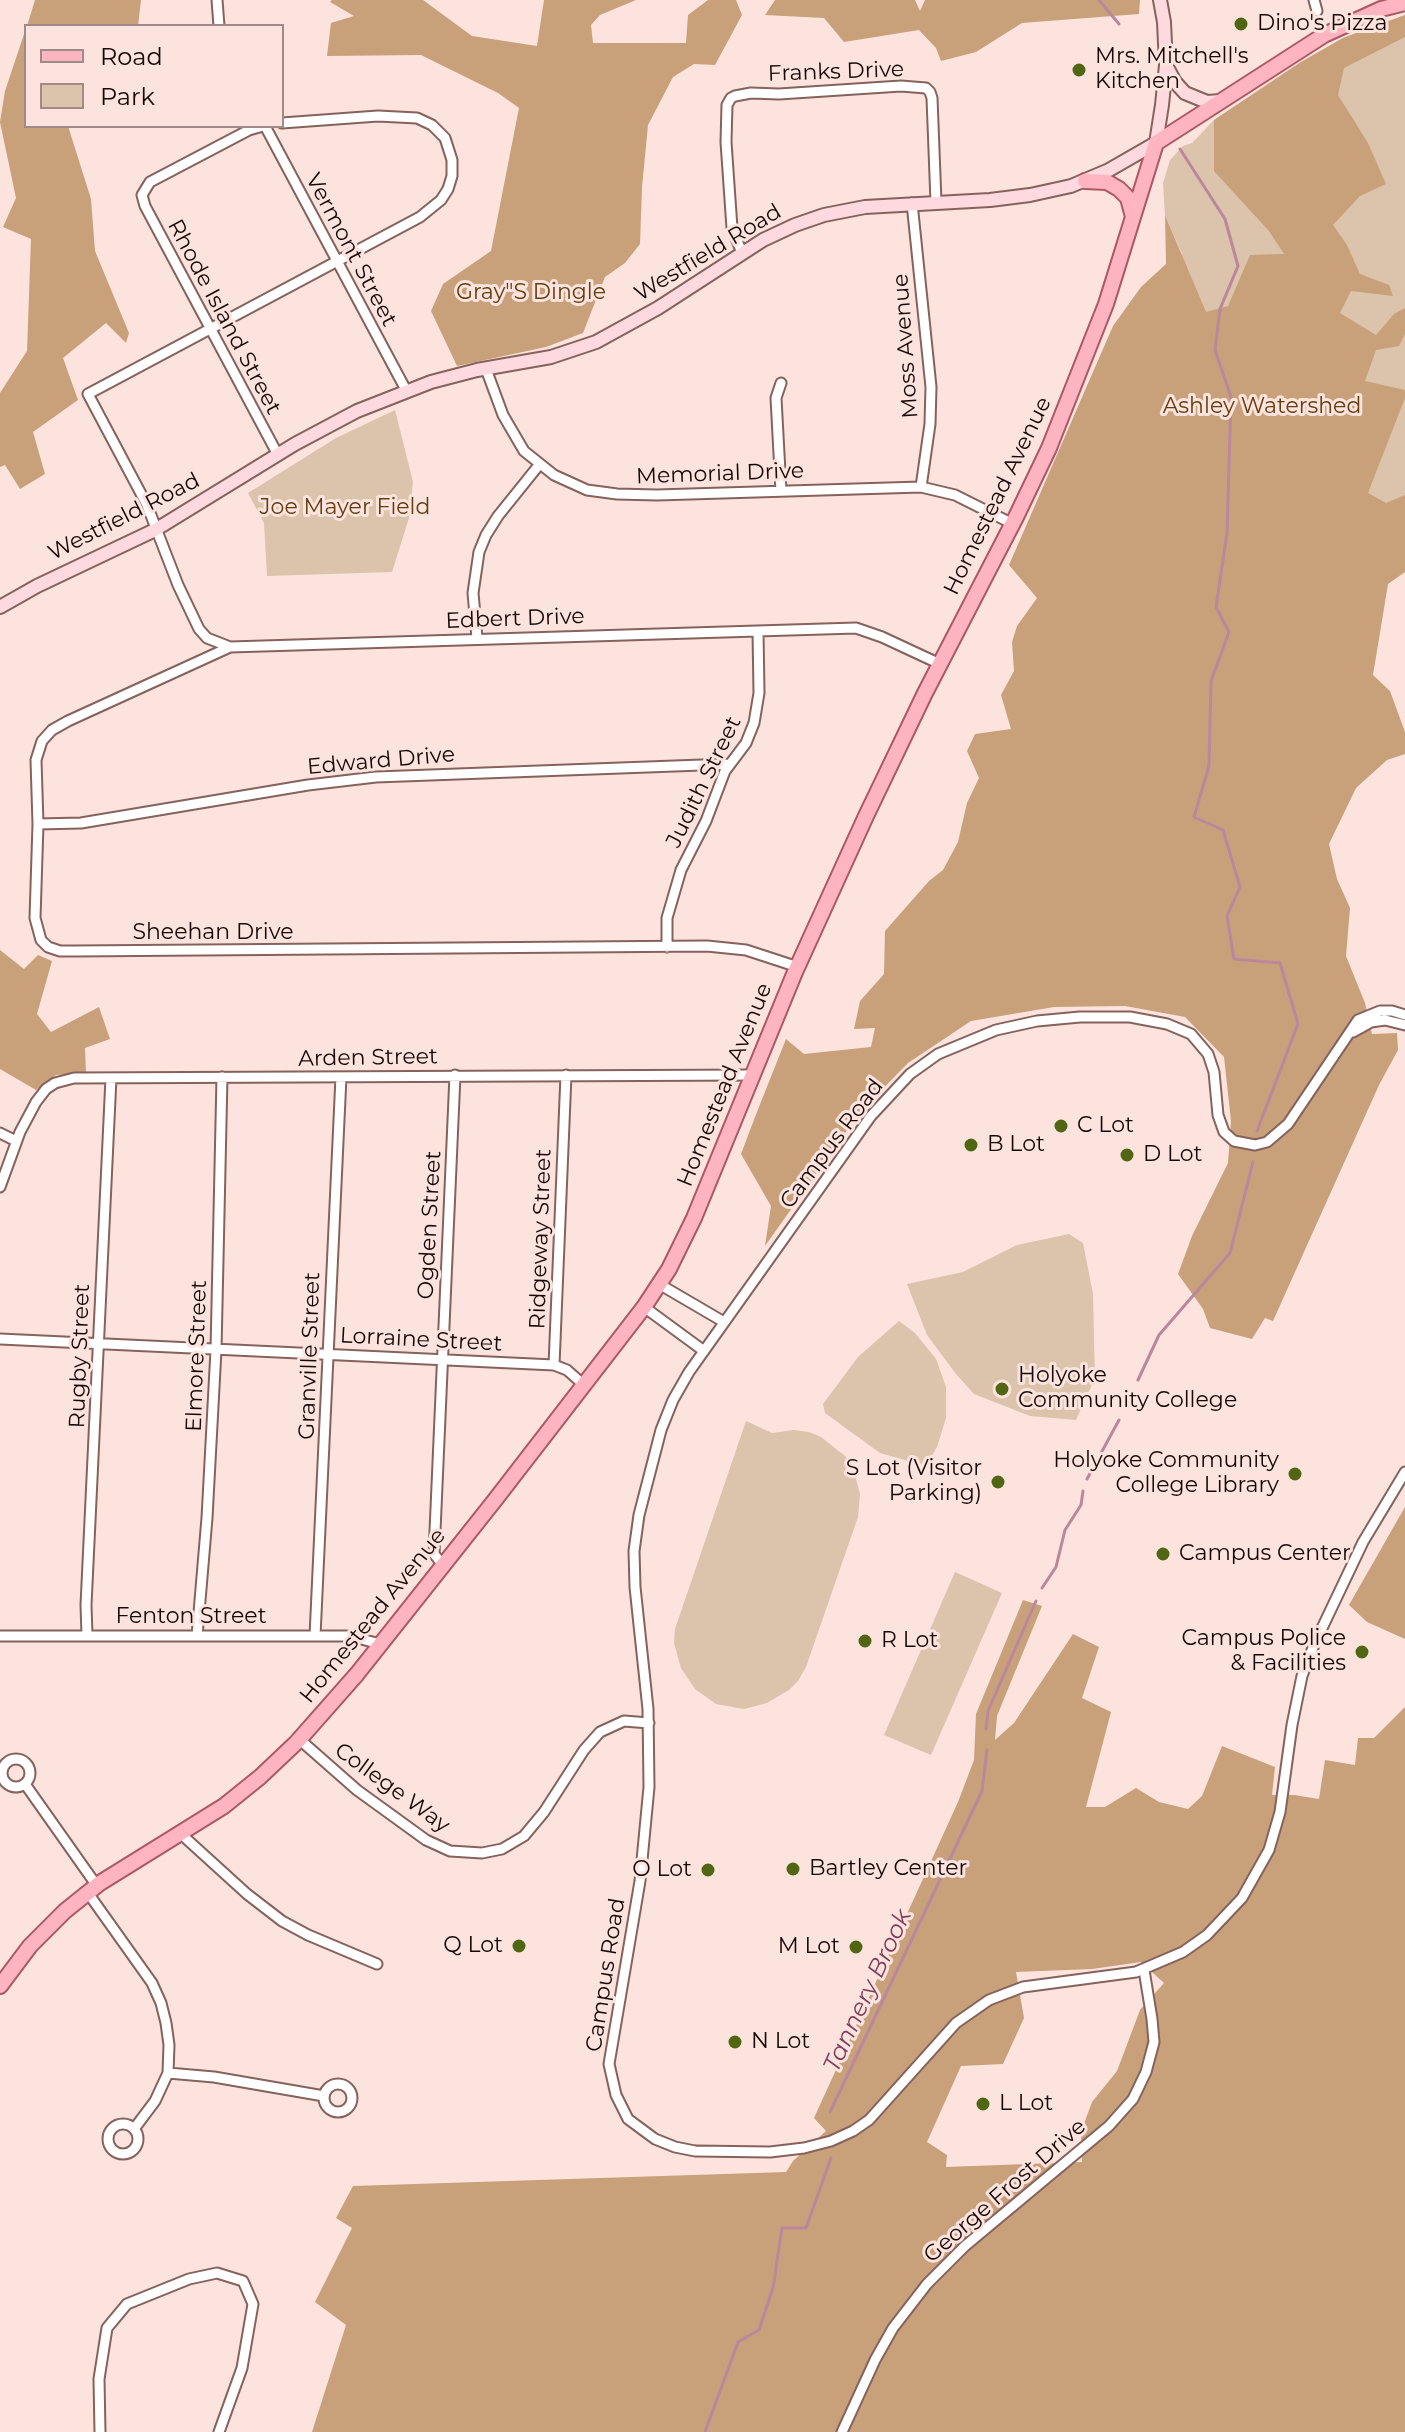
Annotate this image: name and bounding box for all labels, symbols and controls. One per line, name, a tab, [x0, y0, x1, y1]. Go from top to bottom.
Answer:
place label: Dino's Pizza	[1257, 11, 1388, 37]
marker: Dino's Pizza	[1232, 15, 1250, 33]
legend	[24, 24, 284, 128]
text: Road	[100, 42, 163, 71]
place label: Mrs. Mitchell's Kitchen	[1095, 44, 1249, 96]
street label: Franks Drive	[767, 56, 905, 88]
marker: Mrs. Mitchell's Kitchen	[1070, 61, 1088, 79]
text: Park	[100, 82, 155, 111]
street label: Vermont Street	[300, 169, 402, 331]
street label: Westfield Road	[630, 199, 786, 307]
street label: Rhode Island Street	[161, 215, 287, 419]
street label: Moss Avenue	[888, 273, 924, 419]
park label: Gray"S Dingle	[456, 280, 606, 306]
street label: Homestead Avenue	[939, 393, 1057, 599]
park label: Ashley Watershed	[1163, 394, 1361, 420]
street label: Memorial Drive	[635, 458, 805, 490]
street label: Westfield Road	[44, 467, 204, 567]
park label: Joe Mayer Field	[260, 495, 430, 521]
street label: Edbert Drive	[445, 603, 585, 635]
street label: Judith Street	[661, 712, 747, 852]
street label: Edward Drive	[306, 741, 456, 781]
street label: Sheehan Drive	[132, 920, 294, 946]
street label: Homestead Avenue	[672, 979, 778, 1191]
street label: Arden Street	[298, 1044, 438, 1072]
street label: Campus Road	[775, 1074, 889, 1214]
place label: C Lot	[1077, 1113, 1134, 1139]
marker: C Lot	[1052, 1117, 1070, 1135]
place label: B Lot	[987, 1132, 1045, 1158]
marker: B Lot	[962, 1136, 980, 1154]
place label: D Lot	[1143, 1142, 1202, 1168]
marker: D Lot	[1118, 1146, 1136, 1164]
street label: Ridgeway Street	[525, 1148, 557, 1330]
street label: Ogden Street	[413, 1150, 447, 1300]
street label: Granville Street	[294, 1272, 326, 1440]
street label: Elmore Street	[181, 1280, 213, 1432]
street label: Rugby Street	[64, 1283, 96, 1429]
street label: Lorraine Street	[339, 1323, 503, 1357]
place label: Holyoke Community College	[1018, 1363, 1237, 1414]
marker: Holyoke Community College	[993, 1380, 1011, 1398]
place label: Holyoke Community College Library	[1053, 1448, 1279, 1500]
place label: S Lot (Visitor Parking)	[846, 1456, 982, 1508]
marker: Holyoke Community College Library	[1286, 1465, 1304, 1483]
marker: S Lot (Visitor Parking)	[989, 1473, 1007, 1491]
street label: Homestead Avenue	[294, 1523, 452, 1709]
place label: Campus Center	[1179, 1541, 1351, 1567]
marker: Campus Center	[1154, 1545, 1172, 1563]
street label: Fenton Street	[115, 1604, 267, 1630]
place label: Campus Police & Facilities	[1181, 1626, 1346, 1678]
place label: R Lot	[881, 1628, 938, 1654]
marker: R Lot	[856, 1632, 874, 1650]
marker: Campus Police & Facilities	[1353, 1643, 1371, 1661]
street label: College Way	[329, 1737, 455, 1839]
place label: Bartley Center	[809, 1856, 967, 1882]
place label: O Lot	[632, 1857, 692, 1883]
marker: Bartley Center	[784, 1860, 802, 1878]
marker: O Lot	[699, 1861, 717, 1879]
street label: Campus Road	[581, 1896, 631, 2054]
water label: Tannery Brook	[818, 1905, 918, 2077]
place label: Q Lot	[443, 1933, 503, 1959]
place label: M Lot	[778, 1934, 840, 1960]
marker: Q Lot	[510, 1937, 528, 1955]
marker: M Lot	[847, 1938, 865, 1956]
place label: N Lot	[751, 2029, 810, 2055]
marker: N Lot	[726, 2033, 744, 2051]
place label: L Lot	[999, 2091, 1053, 2117]
marker: L Lot	[974, 2095, 992, 2113]
street label: George Frost Drive	[919, 2114, 1091, 2268]

